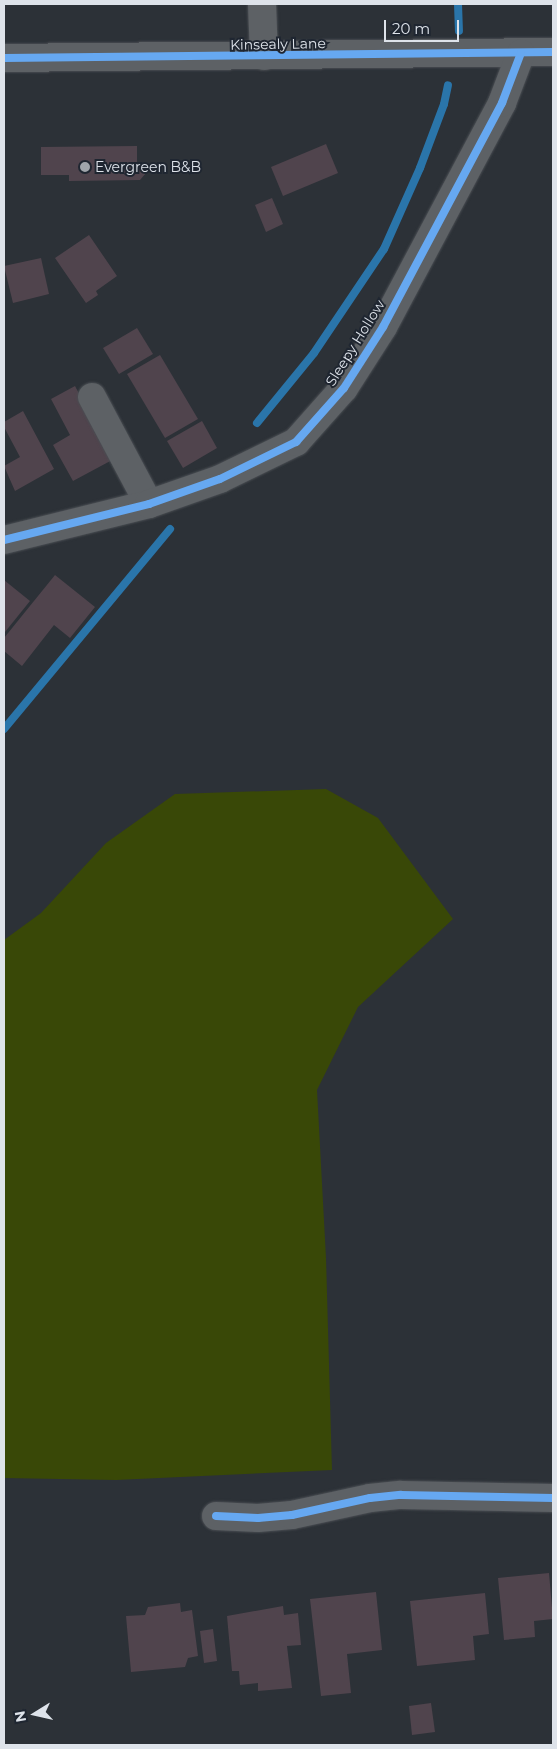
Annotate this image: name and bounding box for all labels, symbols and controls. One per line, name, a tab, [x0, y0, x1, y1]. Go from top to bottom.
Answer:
scale bar	[387, 10, 462, 42]
text: 20 m	[392, 19, 430, 38]
street label: Kinsealy Lane	[230, 35, 326, 53]
place label: Evergreen B&B	[95, 159, 201, 175]
marker: Evergreen B&B	[79, 161, 91, 173]
street label: Sleepy Hollow	[322, 297, 388, 389]
north arrow	[10, 1689, 60, 1739]
text: N	[10, 1709, 30, 1724]

